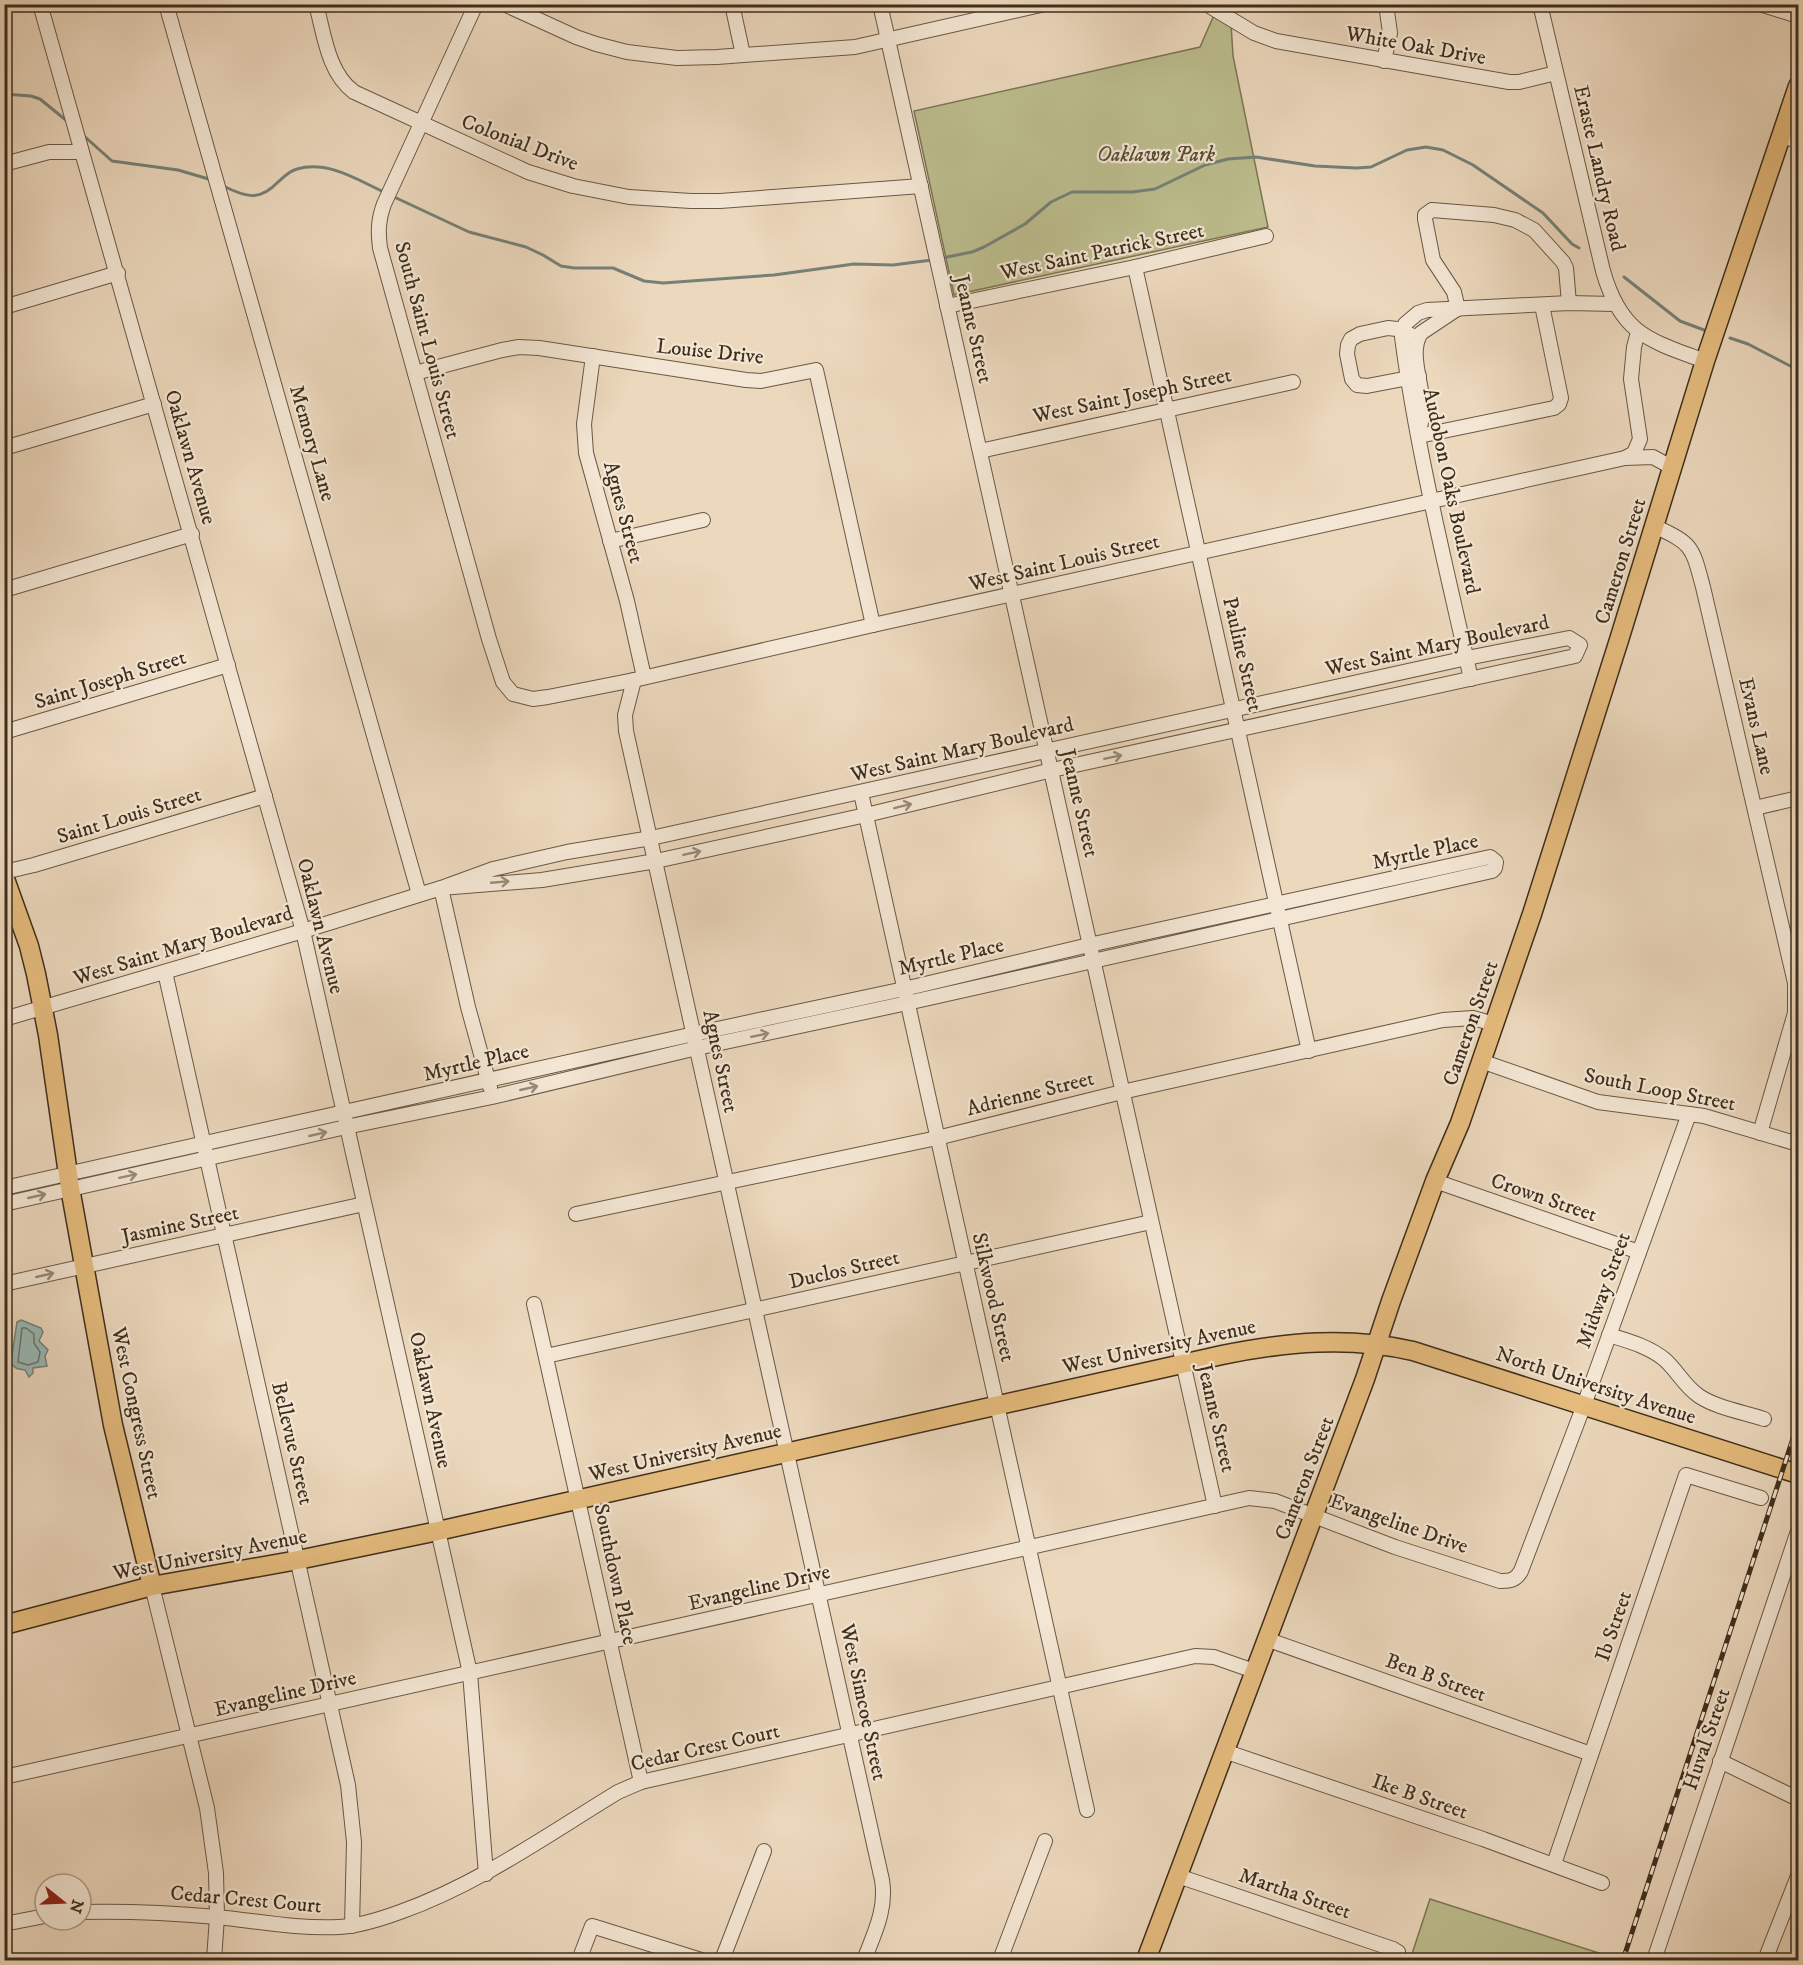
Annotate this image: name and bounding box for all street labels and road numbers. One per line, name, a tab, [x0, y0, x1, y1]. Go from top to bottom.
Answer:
street label: White Oak Drive	[1343, 21, 1488, 71]
street label: Eraste Landry Road	[1567, 83, 1631, 254]
street label: Colonial Drive	[457, 109, 582, 177]
street label: West Saint Patrick Street	[997, 218, 1207, 286]
street label: South Saint Louis Street	[388, 239, 466, 442]
street label: Jeanne Street	[947, 271, 998, 386]
street label: Louise Drive	[655, 333, 765, 371]
street label: West Saint Joseph Street	[1030, 362, 1234, 430]
street label: Memory Lane	[283, 382, 341, 505]
street label: Audobon Oaks Boulevard	[1416, 386, 1486, 597]
street label: Oaklawn Avenue	[158, 387, 222, 528]
street label: Agnes Street	[597, 458, 649, 566]
street label: Cameron Street	[1589, 495, 1653, 627]
street label: West Saint Louis Street	[965, 528, 1162, 598]
street label: Pauline Street	[1216, 594, 1268, 714]
street label: West Saint Mary Boulevard	[1322, 609, 1552, 683]
street label: Saint Joseph Street	[31, 645, 189, 715]
street label: Evans Lane	[1732, 675, 1780, 778]
street label: West Saint Mary Boulevard	[847, 712, 1077, 789]
street label: Jeanne Street	[1053, 745, 1104, 860]
street label: Saint Louis Street	[54, 782, 205, 850]
street label: Myrtle Place	[1370, 828, 1481, 876]
street label: Oaklawn Avenue	[291, 856, 350, 997]
street label: West Saint Mary Boulevard	[70, 900, 297, 992]
street label: Myrtle Place	[896, 932, 1007, 982]
street label: Cameron Street	[1437, 957, 1505, 1089]
street label: Agnes Street	[696, 1007, 744, 1115]
street label: Myrtle Place	[421, 1038, 532, 1088]
street label: South Loop Street	[1582, 1063, 1738, 1117]
street label: Adrienne Street	[964, 1066, 1097, 1122]
street label: Crown Street	[1487, 1168, 1600, 1228]
street label: Jasmine Street	[117, 1200, 241, 1250]
street label: Midway Street	[1571, 1229, 1637, 1352]
street label: Silkwood Street	[966, 1230, 1021, 1365]
street label: Duclos Street	[787, 1245, 902, 1295]
street label: West University Avenue	[1059, 1314, 1259, 1380]
street label: West Congress Street	[105, 1324, 167, 1502]
street label: Oaklawn Avenue	[403, 1330, 457, 1471]
street label: North University Avenue	[1492, 1341, 1699, 1431]
street label: Jeanne Street	[1190, 1360, 1241, 1475]
street label: Bellevue Street	[265, 1379, 319, 1508]
street label: Cameron Street	[1269, 1413, 1341, 1544]
street label: West University Avenue	[585, 1418, 784, 1488]
street label: Evangeline Drive	[1326, 1488, 1472, 1560]
street label: Southdown Place	[587, 1501, 643, 1647]
street label: West University Avenue	[110, 1523, 310, 1587]
street label: Evangeline Drive	[686, 1559, 833, 1617]
street label: Ib Street	[1590, 1587, 1638, 1665]
street label: West Simcoe Street	[834, 1621, 892, 1783]
street label: Ben B Street	[1382, 1648, 1490, 1708]
street label: Evangeline Drive	[212, 1665, 359, 1723]
street label: Huval Street	[1677, 1685, 1737, 1794]
street label: Cedar Crest Court	[628, 1718, 782, 1778]
street label: Ike B Street	[1368, 1768, 1471, 1826]
street label: Martha Street	[1235, 1863, 1354, 1925]
street label: Cedar Crest Court	[169, 1880, 323, 1920]

